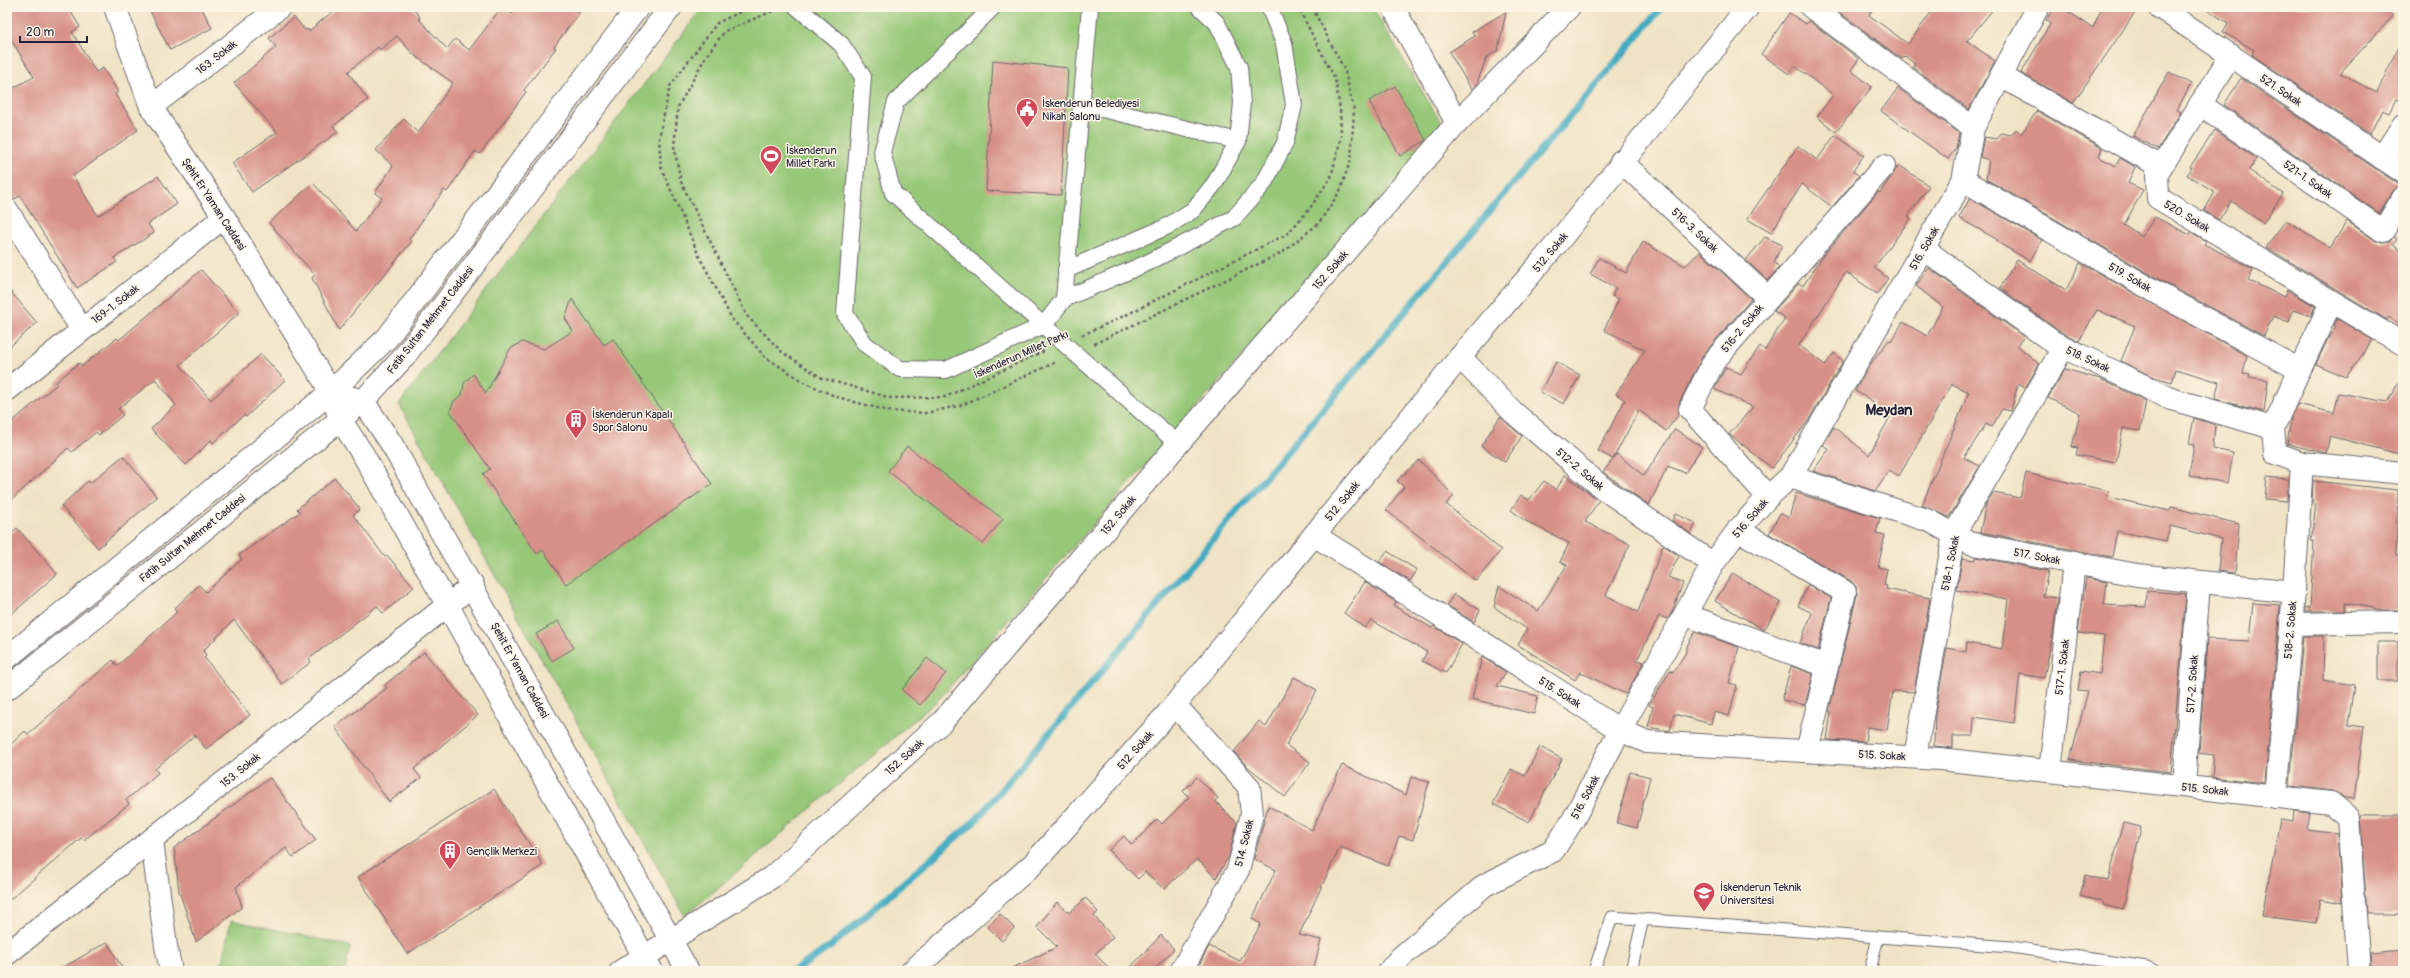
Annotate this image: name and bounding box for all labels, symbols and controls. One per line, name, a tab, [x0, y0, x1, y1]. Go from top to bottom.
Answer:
scale bar	[20, 18, 87, 44]
text: 20 m	[26, 25, 55, 40]
street label: 163. Sokak	[193, 37, 240, 77]
street label: 521. Sokak	[2257, 72, 2305, 109]
public building icon: İskenderun Belediyesi Nikah Salonu	[1014, 96, 1040, 129]
place label: İskenderun Belediyesi Nikah Salonu	[1042, 97, 1139, 123]
sports icon: İskenderun Millet Parkı	[758, 143, 784, 176]
place label: İskenderun Millet Parkı	[786, 144, 837, 170]
street label: Şehit Er Yaman Caddesi	[179, 156, 248, 253]
street label: 521-1. Sokak	[2281, 158, 2335, 201]
street label: 520. Sokak	[2162, 198, 2212, 235]
street label: 516-3. Sokak	[1669, 206, 1721, 255]
street label: 516. Sokak	[1907, 224, 1942, 272]
street label: 512. Sokak	[1530, 230, 1571, 275]
street label: 152. Sokak	[1310, 248, 1351, 293]
street label: 519. Sokak	[2106, 260, 2154, 295]
street label: Fatih Sultan Mehmet Caddesi	[384, 264, 476, 377]
street label: 169-1. Sokak	[89, 282, 142, 327]
street label: 516-2. Sokak	[1718, 301, 1767, 355]
street label: İskenderun Millet Parkı	[972, 328, 1071, 381]
street label: 518. Sokak	[2064, 344, 2112, 375]
district label: Meydan	[1866, 401, 1913, 420]
building icon: İskenderun Kapalı Spor Salonu	[563, 407, 589, 440]
place label: İskenderun Kapalı Spor Salonu	[592, 408, 673, 434]
street label: 512-2. Sokak	[1553, 446, 1607, 493]
street label: 512. Sokak	[1322, 478, 1363, 524]
street label: Fatih Sultan Mehmet Caddesi	[137, 492, 248, 585]
street label: 152. Sokak	[1098, 493, 1139, 538]
street label: 516. Sokak	[1730, 496, 1771, 541]
street label: 518-1. Sokak	[1939, 534, 1962, 592]
street label: 517. Sokak	[2012, 546, 2062, 567]
street label: 518-2. Sokak	[2281, 600, 2300, 660]
street label: Şehit Er Yaman Caddesi	[488, 620, 551, 720]
street label: 517-1. Sokak	[2053, 638, 2072, 696]
street label: 517-2. Sokak	[2184, 654, 2201, 714]
street label: 515. Sokak	[1536, 674, 1584, 711]
street label: 512. Sokak	[1115, 728, 1156, 772]
street label: 152. Sokak	[882, 736, 927, 778]
street label: 515. Sokak	[1858, 748, 1907, 763]
street label: 153. Sokak	[218, 750, 263, 790]
street label: 516. Sokak	[1568, 773, 1603, 822]
street label: 515. Sokak	[2181, 781, 2230, 798]
street label: 514. Sokak	[1232, 818, 1257, 868]
building icon: Gençlik Merkezi	[437, 838, 463, 871]
place label: Gençlik Merkezi	[466, 845, 537, 858]
school or university icon: İskenderun Teknik Üniversitesi	[1691, 880, 1717, 913]
place label: İskenderun Teknik Üniversitesi	[1720, 881, 1802, 907]

